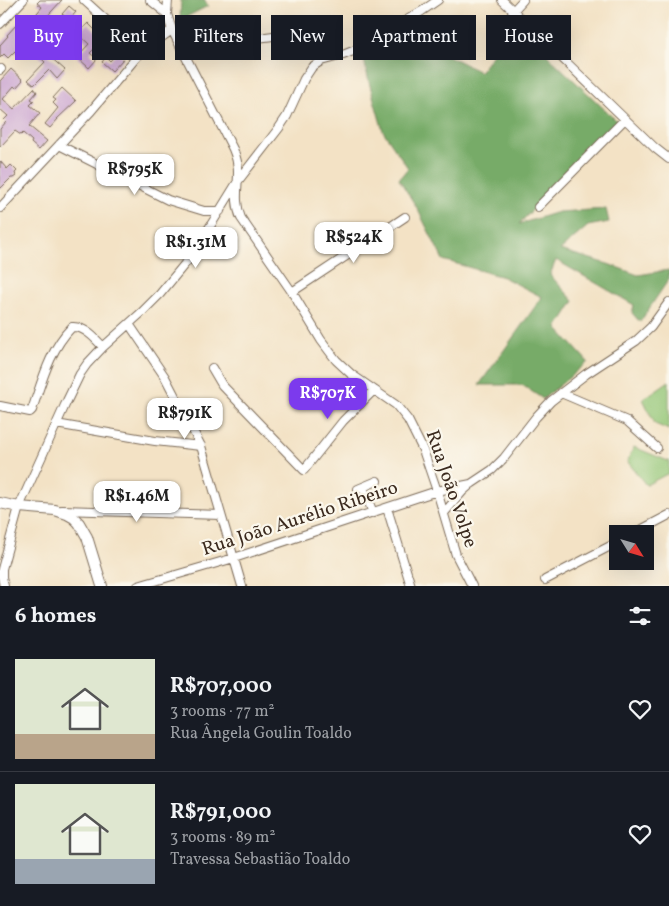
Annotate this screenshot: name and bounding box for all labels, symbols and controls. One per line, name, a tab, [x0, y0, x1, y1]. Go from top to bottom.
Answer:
chip: Buy	[15, 15, 82, 60]
chip: Rent	[92, 15, 165, 60]
chip: Filters	[175, 15, 261, 60]
chip: New	[271, 15, 343, 60]
chip: Apartment	[353, 15, 476, 60]
chip: House	[486, 15, 571, 60]
pin: R$795K	[94, 154, 176, 196]
text: R$795K	[107, 159, 163, 181]
pin: R$524K	[313, 222, 395, 264]
pin: R$1.31M	[150, 226, 242, 269]
text: R$524K	[325, 227, 383, 249]
text: R$1.31M	[166, 232, 226, 254]
pin: R$707K	[287, 378, 369, 420]
text: R$707K	[300, 383, 356, 405]
pin: R$791K	[144, 398, 226, 440]
text: R$791K	[158, 403, 212, 425]
street label: Rua João Volpe	[419, 427, 483, 551]
street label: Rua João Aurélio Ribeiro	[199, 475, 401, 563]
pin: R$1.46M	[91, 480, 183, 523]
text: R$1.46M	[105, 486, 170, 508]
north arrow	[609, 525, 654, 570]
map controls	[609, 525, 654, 570]
text: 6 homes	[15, 602, 96, 631]
icon: filters	[626, 602, 654, 630]
text: R$707,000	[170, 672, 272, 701]
icon: home	[55, 679, 115, 739]
icon: heart	[626, 695, 654, 723]
text: 3 rooms · 77 m²	[170, 701, 274, 723]
text: Rua Ângela Goulin Toaldo	[170, 723, 352, 745]
text: R$791,000	[170, 798, 271, 827]
icon: home	[55, 804, 115, 864]
icon: heart	[626, 820, 654, 848]
text: 3 rooms · 89 m²	[170, 827, 275, 849]
text: Travessa Sebastião Toaldo	[170, 849, 350, 871]

